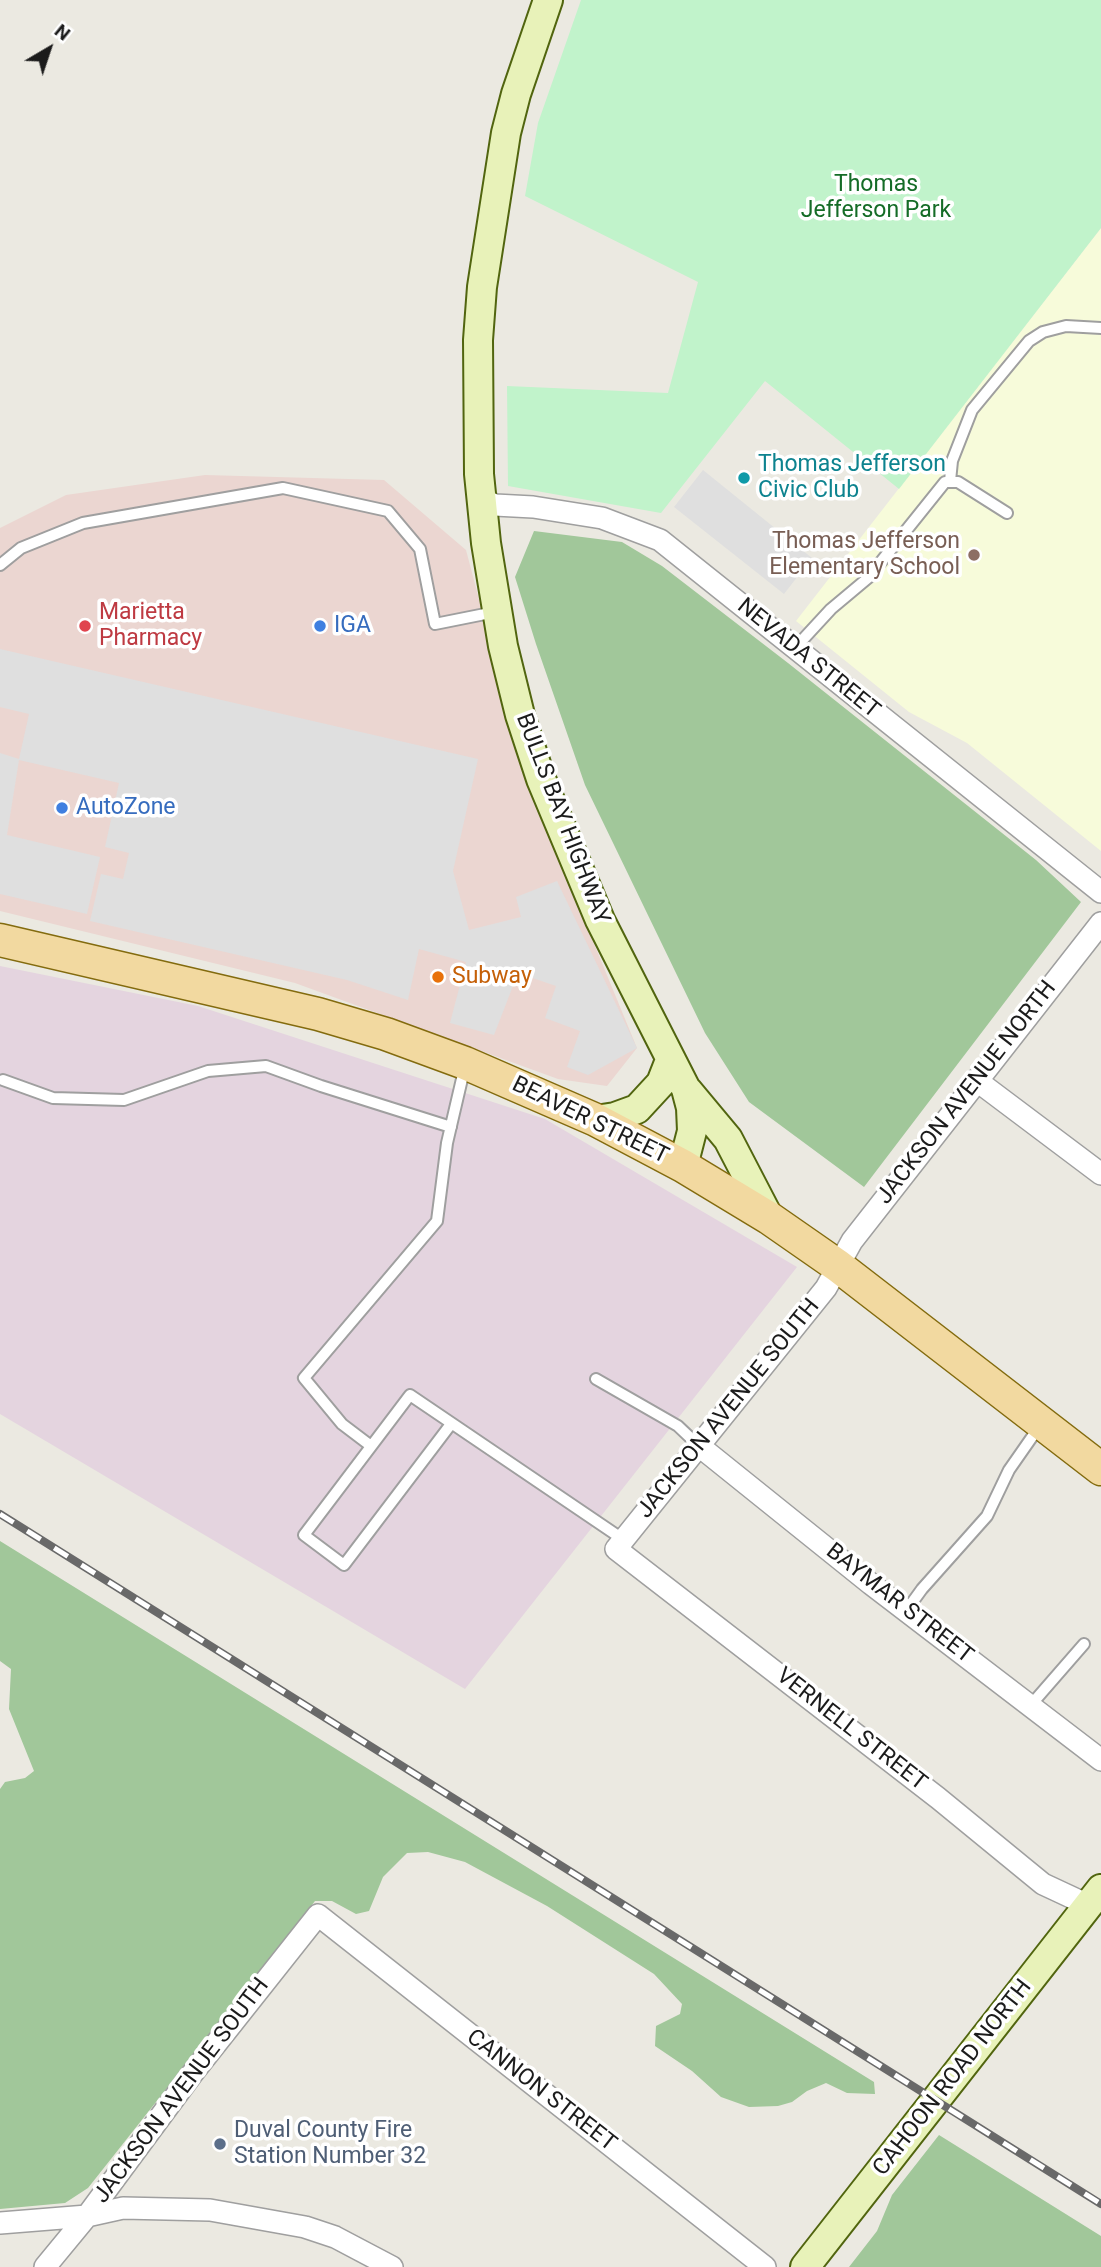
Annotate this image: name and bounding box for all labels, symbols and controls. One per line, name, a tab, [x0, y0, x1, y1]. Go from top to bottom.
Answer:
north arrow	[14, 14, 84, 84]
text: N	[50, 19, 75, 45]
park label: Thomas Jefferson Park	[801, 171, 951, 225]
place label: Thomas Jefferson Civic Club	[758, 451, 946, 505]
marker: Thomas Jefferson Civic Club	[736, 470, 752, 486]
place label: Thomas Jefferson Elementary School	[769, 528, 960, 582]
marker: Thomas Jefferson Elementary School	[966, 547, 982, 563]
street label: NEVADA STREET	[731, 593, 885, 725]
place label: Marietta Pharmacy	[99, 599, 202, 653]
place label: IGA	[334, 612, 371, 640]
marker: Marietta Pharmacy	[77, 618, 93, 634]
marker: IGA	[312, 618, 328, 634]
street label: BULLS BAY HIGHWAY	[509, 710, 615, 928]
place label: AutoZone	[76, 794, 176, 822]
marker: AutoZone	[54, 800, 70, 816]
place label: Subway	[452, 963, 532, 991]
marker: Subway	[430, 969, 446, 985]
street label: JACKSON AVENUE NORTH	[871, 976, 1063, 1210]
street label: BEAVER STREET	[507, 1071, 673, 1171]
street label: JACKSON AVENUE SOUTH	[632, 1294, 826, 1524]
street label: BAYMAR STREET	[820, 1538, 978, 1670]
street label: VERNELL STREET	[770, 1663, 932, 1797]
street label: JACKSON AVENUE SOUTH	[88, 1973, 276, 2209]
street label: CAHOON ROAD NORTH	[868, 1974, 1038, 2182]
street label: CANNON STREET	[461, 2024, 621, 2158]
place label: Duval County Fire Station Number 32	[234, 2117, 426, 2171]
marker: Duval County Fire Station Number 32	[212, 2136, 228, 2152]

